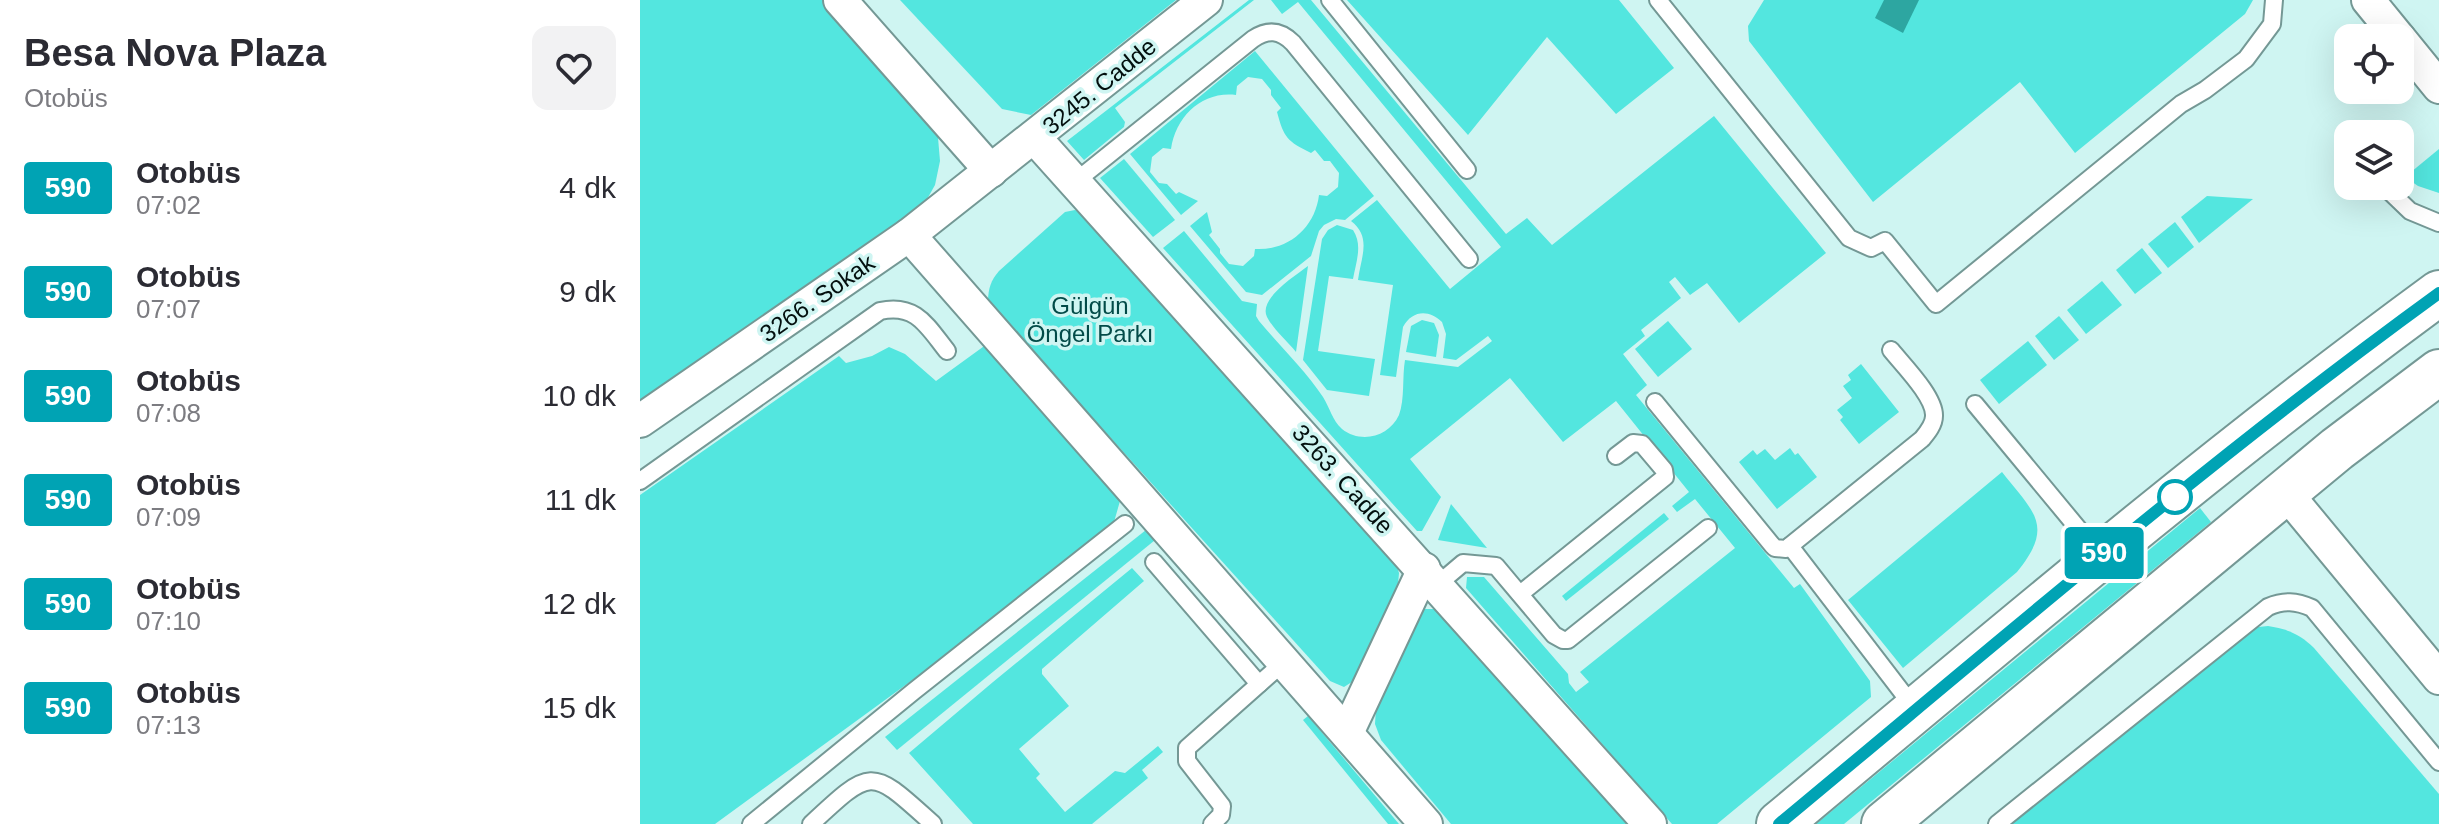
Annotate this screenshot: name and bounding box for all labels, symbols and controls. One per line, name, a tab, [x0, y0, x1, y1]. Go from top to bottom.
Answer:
map controls	[2334, 24, 2414, 200]
button: locate	[2334, 24, 2414, 104]
button: heart	[532, 26, 616, 110]
text: Besa Nova Plaza	[24, 32, 326, 74]
street label: 3245. Cadde	[1037, 32, 1161, 140]
text: Otobüs	[24, 83, 108, 113]
button: layers	[2334, 120, 2414, 200]
text: Otobüs	[136, 156, 241, 189]
text: 4 dk	[559, 171, 616, 204]
text: 590	[45, 172, 91, 203]
text: 07:02	[136, 190, 201, 220]
street label: 3266. Sokak	[755, 248, 880, 347]
text: Otobüs	[136, 260, 241, 293]
text: 9 dk	[559, 275, 616, 308]
text: 590	[45, 276, 91, 307]
park label: Gülgün Öngel Parkı	[1027, 292, 1153, 347]
text: 07:07	[136, 294, 201, 324]
text: Otobüs	[136, 364, 241, 397]
text: 10 dk	[543, 379, 616, 412]
text: 590	[45, 380, 91, 411]
text: 07:08	[136, 398, 201, 428]
street label: 3263. Cadde	[1287, 419, 1399, 539]
text: Otobüs	[136, 468, 241, 501]
unlabelled marker	[2158, 480, 2192, 514]
text: 11 dk	[545, 483, 616, 516]
text: 590	[45, 484, 91, 515]
text: 07:09	[136, 502, 201, 532]
line badge: 590	[2058, 527, 2150, 579]
text: 590	[2081, 537, 2127, 568]
text: Otobüs	[136, 572, 241, 605]
text: 12 dk	[543, 587, 616, 620]
text: 590	[45, 588, 91, 619]
text: 07:10	[136, 606, 201, 636]
text: Otobüs	[136, 676, 241, 709]
text: 15 dk	[543, 691, 616, 724]
text: 590	[45, 692, 91, 723]
text: 07:13	[136, 710, 201, 740]

